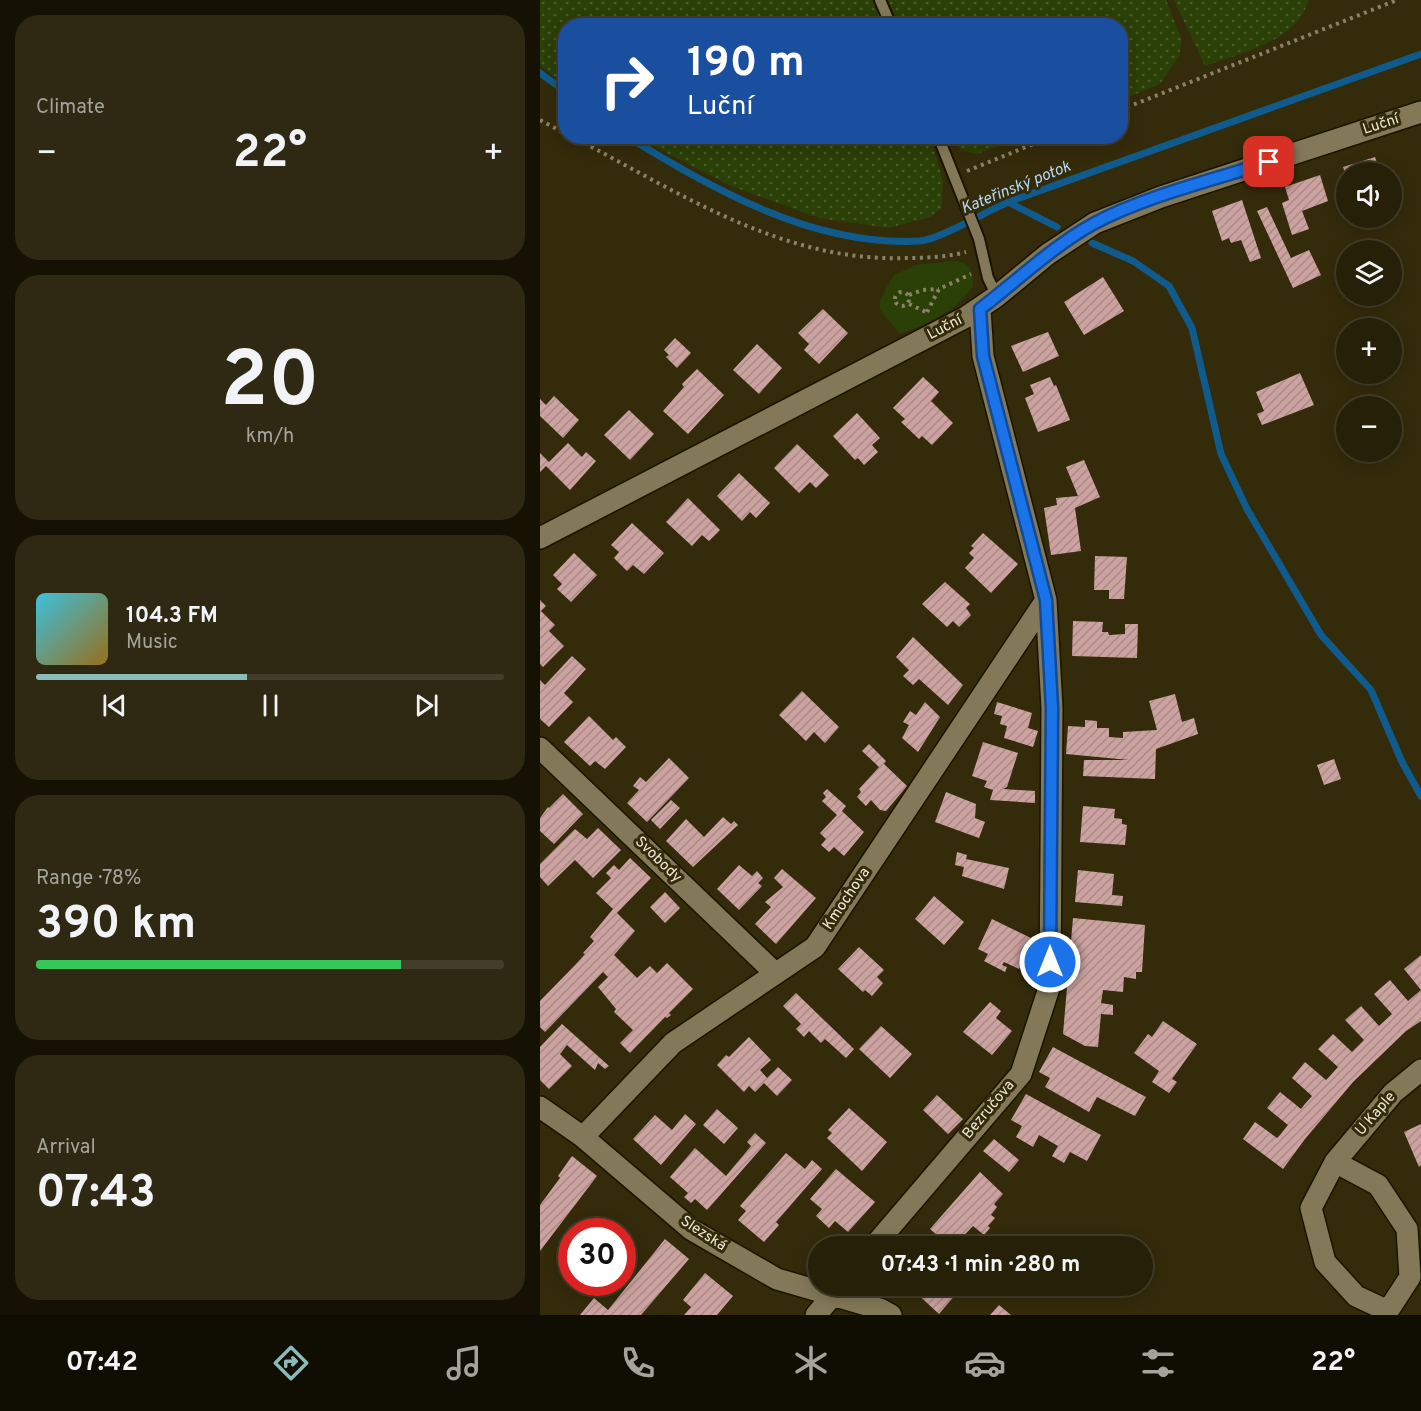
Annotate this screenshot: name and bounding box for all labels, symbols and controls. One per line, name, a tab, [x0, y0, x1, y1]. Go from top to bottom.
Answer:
text: 190 m	[687, 38, 805, 91]
icon: right	[588, 42, 666, 120]
text: Luční	[687, 90, 753, 124]
text: Climate	[36, 95, 105, 121]
street label: Luční	[1361, 110, 1403, 140]
text: 22°	[233, 126, 307, 183]
text: −	[36, 134, 57, 176]
text: +	[483, 134, 504, 176]
pin	[1243, 136, 1294, 187]
icon: arrive	[1252, 145, 1285, 178]
water label: Kateřinský potok	[958, 157, 1075, 219]
map controls	[1336, 162, 1402, 462]
button: sound	[1336, 162, 1402, 228]
button: layers	[1336, 240, 1402, 306]
street label: Luční	[924, 311, 967, 345]
button: +	[1336, 318, 1402, 384]
text: 20	[221, 335, 319, 434]
button: −	[1336, 396, 1402, 462]
text: km/h	[246, 424, 294, 450]
text: 104.3 FM	[126, 603, 218, 630]
text: Music	[126, 630, 178, 656]
icon: previous	[98, 689, 131, 722]
icon: pause	[254, 689, 287, 722]
icon: next	[410, 689, 443, 722]
street label: Svobody	[630, 833, 686, 887]
street label: Kmochova	[819, 864, 875, 934]
text: Range · 78%	[36, 866, 141, 892]
text: 390 km	[36, 897, 196, 954]
position arrow	[1018, 930, 1082, 994]
street label: Bezručova	[959, 1077, 1019, 1143]
street label: U Kaple	[1352, 1088, 1400, 1140]
text: Arrival	[36, 1135, 96, 1161]
text: 07:43	[36, 1166, 156, 1223]
street label: Slezská	[676, 1212, 730, 1256]
speed limit sign: 30	[558, 1218, 636, 1296]
text: 07:43 · 1 min · 280 m	[881, 1252, 1080, 1279]
icon: directions	[270, 1342, 312, 1384]
icon: music	[443, 1342, 485, 1384]
icon: phone	[617, 1342, 659, 1384]
icon: climate	[790, 1342, 832, 1384]
icon: car	[964, 1342, 1006, 1384]
icon: filters	[1137, 1342, 1179, 1384]
text: 07:42	[66, 1346, 138, 1380]
text: 22°	[1311, 1346, 1355, 1380]

